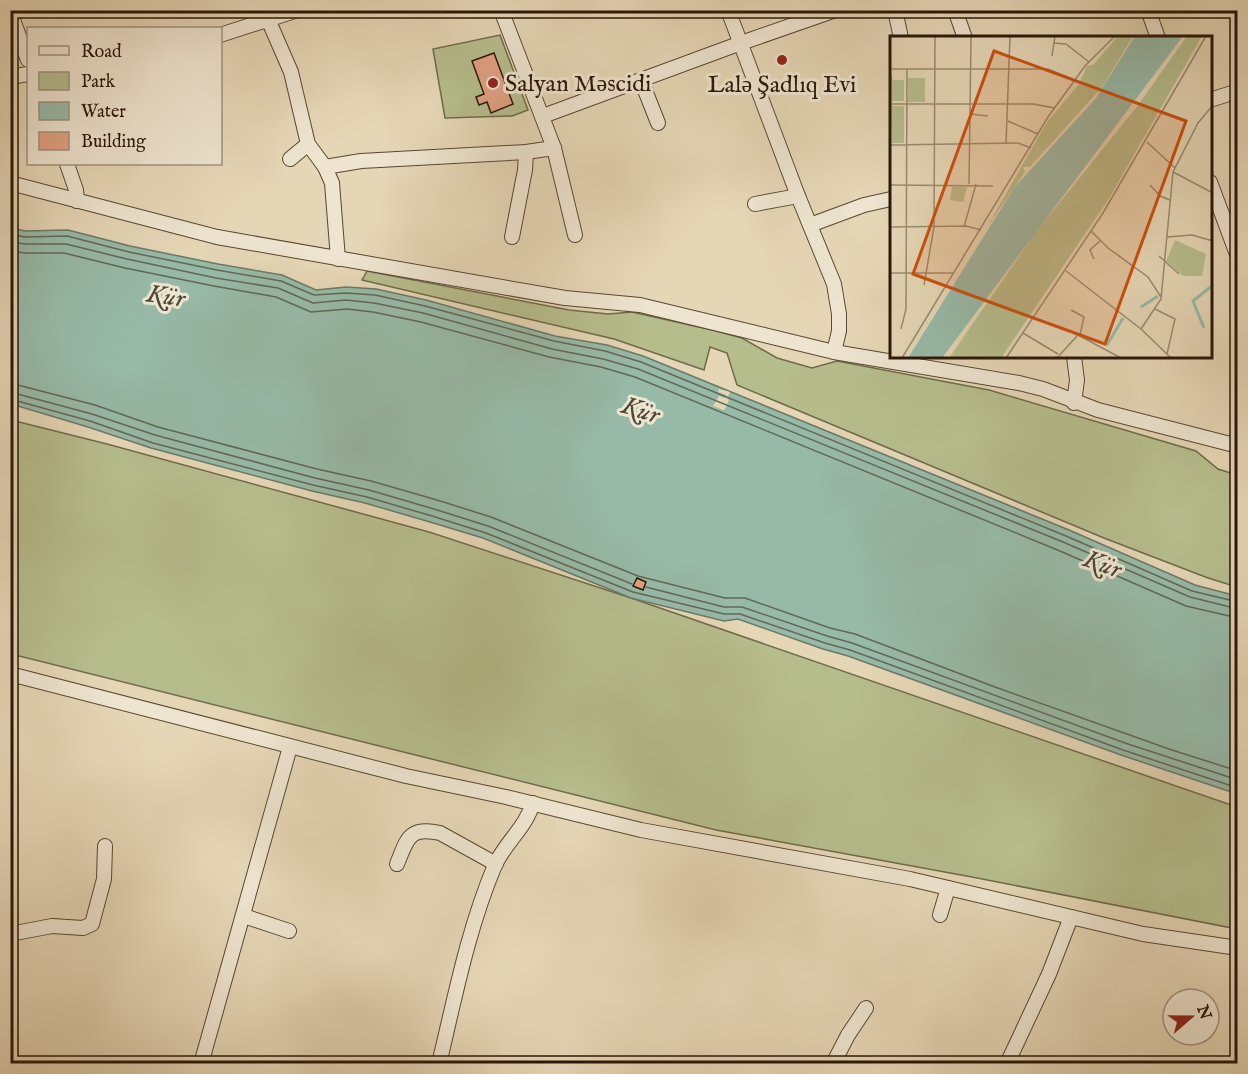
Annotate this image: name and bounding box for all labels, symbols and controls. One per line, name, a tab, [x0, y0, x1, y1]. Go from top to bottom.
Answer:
legend	[27, 27, 222, 165]
inset map	[890, 36, 1212, 358]
text: Road	[81, 41, 122, 64]
marker: Lalə Şadlıq Evi	[775, 53, 789, 67]
place label: Salyan Məscidi	[505, 69, 651, 100]
place label: Lalə Şadlıq Evi	[707, 70, 857, 101]
text: Park	[81, 71, 116, 94]
marker: Salyan Məscidi	[486, 76, 500, 90]
text: Water	[81, 101, 126, 124]
text: Building	[81, 131, 146, 154]
water label: Kür	[143, 277, 188, 316]
water label: Kür	[616, 389, 665, 432]
water label: Kür	[1078, 542, 1127, 587]
north arrow	[1161, 987, 1221, 1047]
text: N	[1191, 1002, 1215, 1023]

